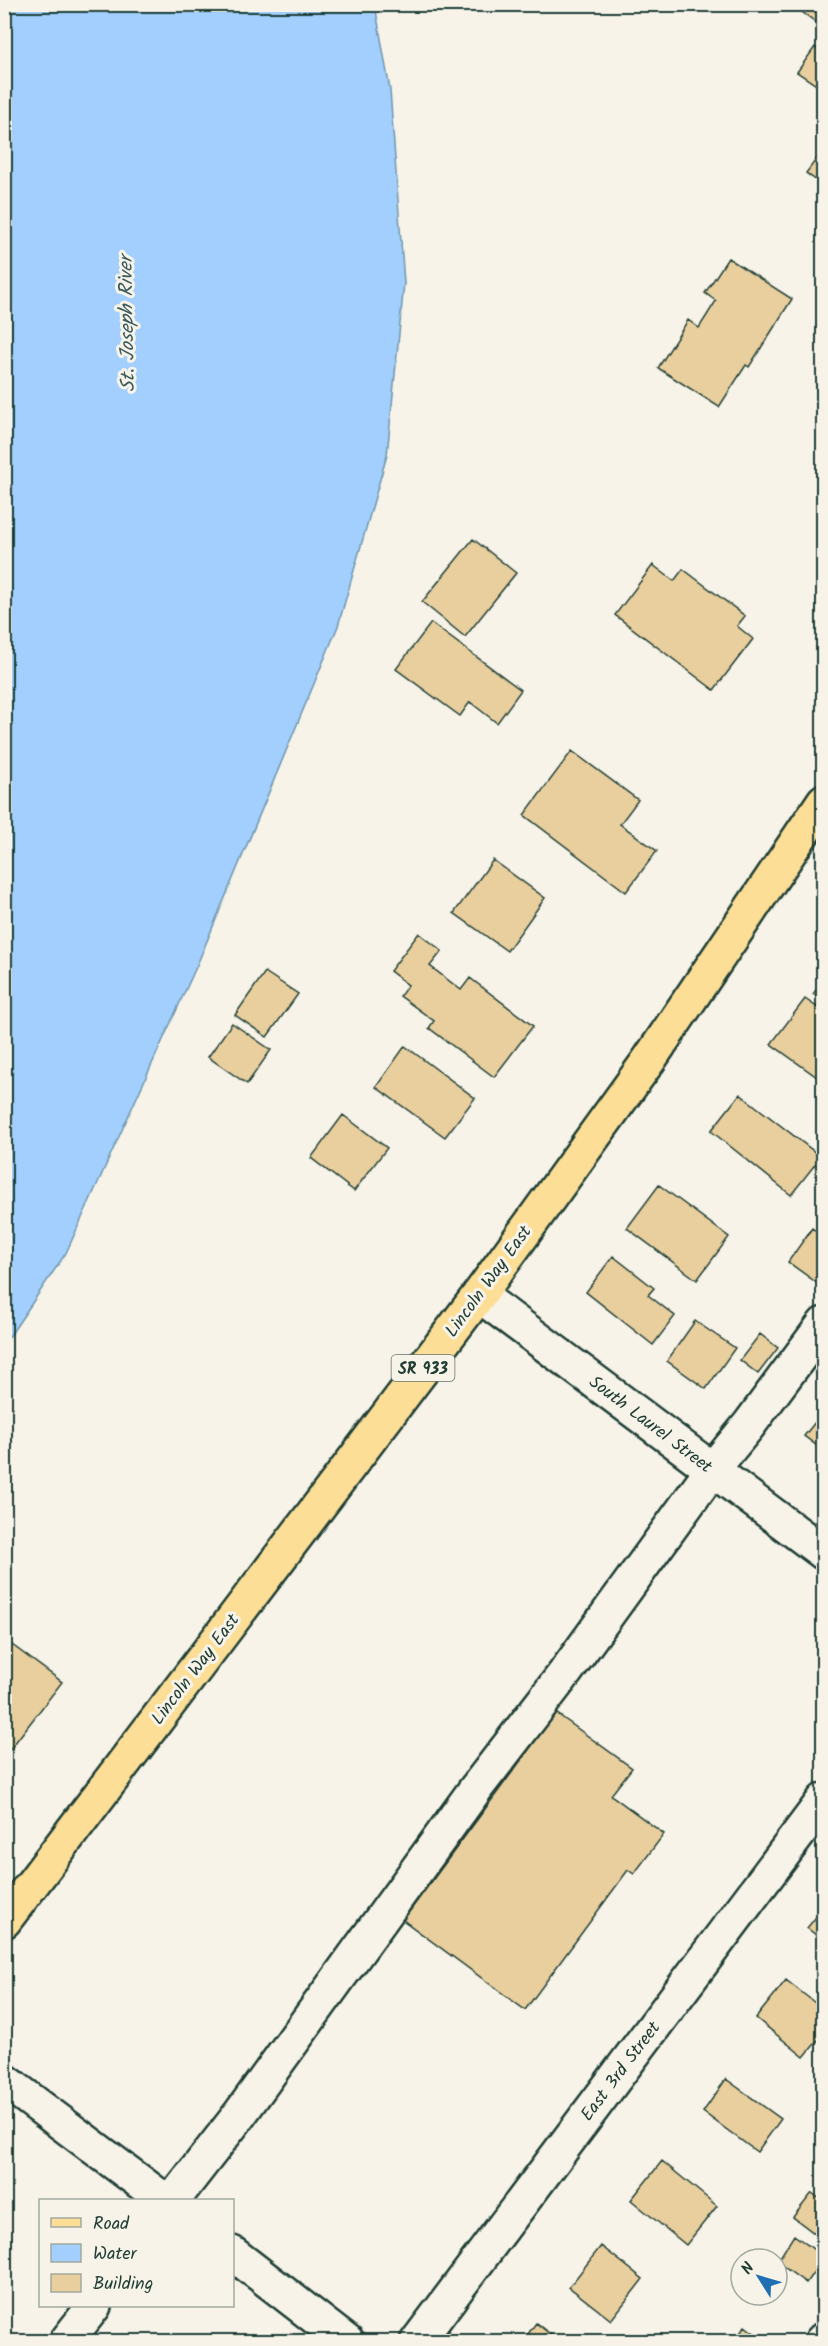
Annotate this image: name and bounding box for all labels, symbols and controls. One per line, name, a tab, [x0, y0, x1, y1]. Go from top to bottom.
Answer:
water label: St. Joseph River	[111, 251, 145, 392]
street label: Lincoln Way East	[438, 1219, 541, 1344]
road number: SR 933	[392, 1355, 454, 1381]
street label: South Laurel Street	[582, 1369, 719, 1482]
street label: Lincoln Way East	[145, 1607, 248, 1732]
street label: East 3rd Street	[574, 2015, 669, 2128]
legend	[39, 2199, 234, 2307]
text: Road	[93, 2210, 130, 2239]
text: Water	[93, 2240, 138, 2269]
north arrow	[729, 2247, 789, 2307]
text: N	[735, 2257, 761, 2280]
text: Building	[93, 2270, 153, 2299]

